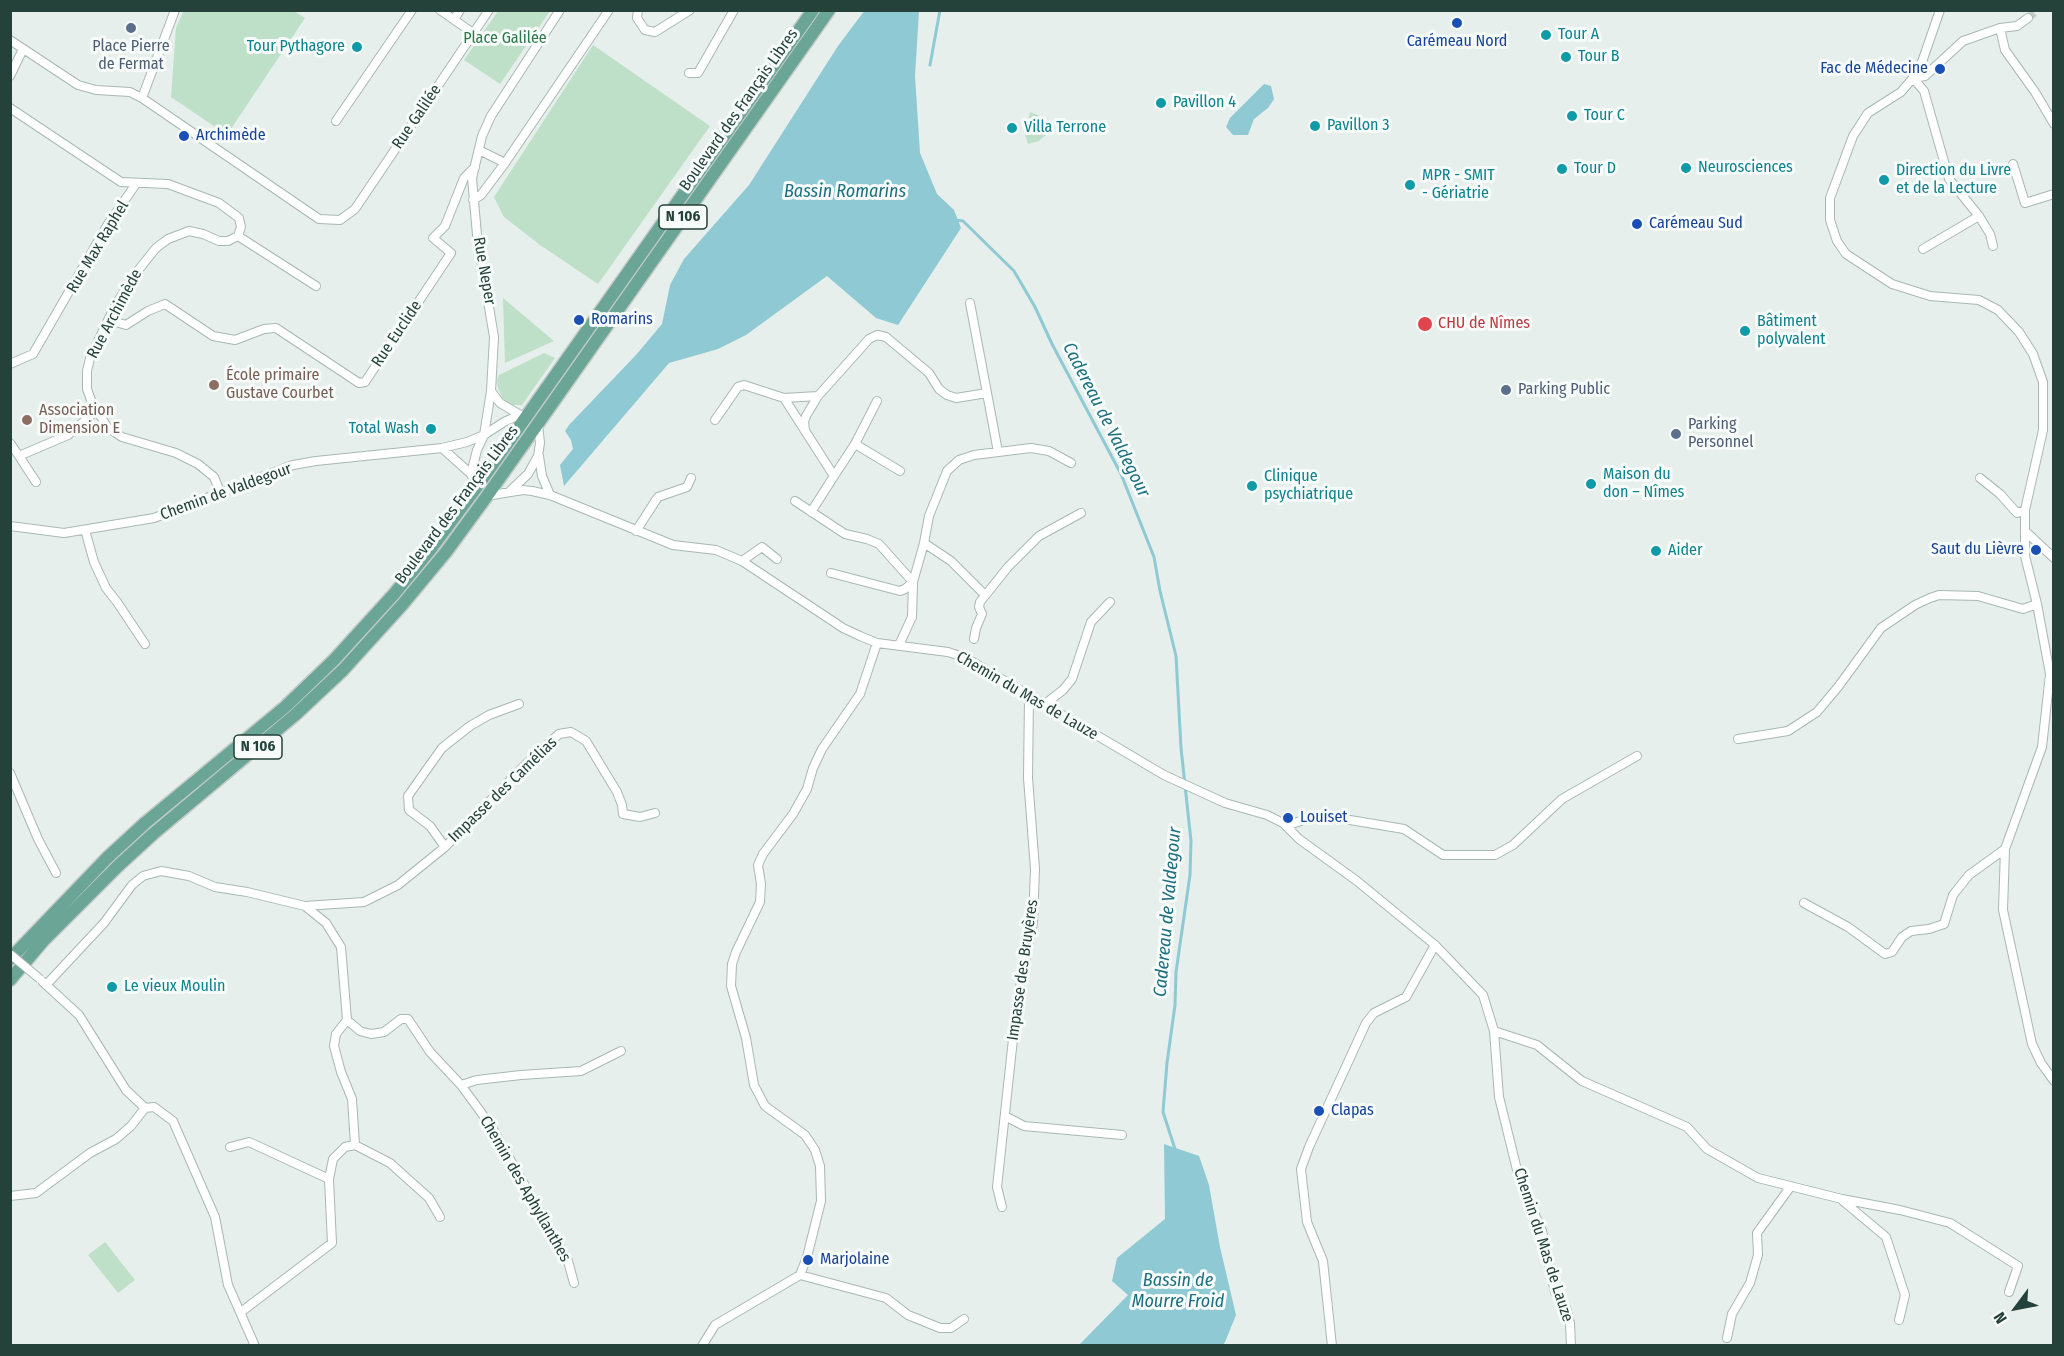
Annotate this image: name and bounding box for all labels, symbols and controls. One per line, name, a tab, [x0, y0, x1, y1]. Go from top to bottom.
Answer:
marker: Carémeau Nord	[1450, 16, 1464, 30]
marker: Place Pierre de Fermat	[124, 21, 138, 35]
street label: Boulevard des Français Libres	[676, 25, 802, 195]
place label: Tour A	[1558, 25, 1599, 45]
marker: Tour A	[1539, 28, 1553, 42]
park label: Place Galilée	[463, 29, 547, 49]
place label: Carémeau Nord	[1407, 32, 1507, 52]
place label: Place Pierre de Fermat	[92, 37, 170, 75]
place label: Tour Pythagore	[247, 37, 345, 57]
marker: Tour Pythagore	[350, 40, 364, 54]
place label: Tour B	[1578, 47, 1619, 67]
marker: Tour B	[1559, 50, 1573, 64]
place label: Fac de Médecine	[1820, 59, 1928, 79]
marker: Fac de Médecine	[1933, 62, 1947, 76]
street label: Rue Galilée	[388, 81, 446, 153]
place label: Pavillon 4	[1173, 93, 1236, 113]
marker: Pavillon 4	[1154, 96, 1168, 110]
place label: Tour C	[1584, 106, 1625, 126]
marker: Tour C	[1565, 109, 1579, 123]
place label: Pavillon 3	[1327, 116, 1389, 136]
place label: Villa Terrone	[1024, 118, 1106, 138]
marker: Pavillon 3	[1308, 119, 1322, 133]
marker: Villa Terrone	[1005, 121, 1019, 135]
place label: Archimède	[196, 126, 266, 146]
marker: Archimède	[177, 129, 191, 143]
place label: Neurosciences	[1698, 158, 1793, 178]
place label: Tour D	[1574, 159, 1616, 179]
marker: Neurosciences	[1679, 161, 1693, 175]
place label: Direction du Livre et de la Lecture	[1896, 161, 2011, 199]
marker: Tour D	[1555, 162, 1569, 176]
place label: MPR - SMIT - Gériatrie	[1422, 166, 1495, 204]
marker: Direction du Livre et de la Lecture	[1877, 173, 1891, 187]
marker: MPR - SMIT - Gériatrie	[1403, 178, 1417, 192]
water label: Bassin Romarins	[784, 181, 906, 203]
street label: Rue Max Raphel	[63, 197, 133, 297]
road number: N 106	[659, 205, 707, 229]
place label: Carémeau Sud	[1649, 214, 1743, 234]
marker: Carémeau Sud	[1630, 217, 1644, 231]
street label: Rue Neper	[469, 236, 499, 306]
street label: Rue Archimède	[83, 266, 147, 362]
street label: Rue Euclide	[368, 297, 426, 371]
place label: Romarins	[591, 310, 653, 330]
place label: Bâtiment polyvalent	[1757, 312, 1825, 350]
marker: Romarins	[572, 313, 586, 327]
place label: CHU de Nîmes	[1438, 314, 1530, 334]
marker: CHU de Nîmes	[1416, 315, 1434, 333]
marker: Bâtiment polyvalent	[1738, 324, 1752, 338]
water label: Cadereau de Valdegour	[1058, 339, 1154, 501]
place label: École primaire Gustave Courbet	[226, 366, 334, 404]
marker: École primaire Gustave Courbet	[207, 378, 221, 392]
place label: Parking Public	[1518, 380, 1610, 400]
marker: Parking Public	[1499, 383, 1513, 397]
place label: Association Dimension E	[39, 401, 120, 439]
marker: Association Dimension E	[20, 413, 34, 427]
place label: Parking Personnel	[1688, 415, 1753, 453]
place label: Total Wash	[349, 419, 419, 439]
street label: Boulevard des Français Libres	[391, 422, 523, 588]
marker: Total Wash	[424, 422, 438, 436]
marker: Parking Personnel	[1669, 427, 1683, 441]
street label: Chemin de Valdegour	[158, 459, 294, 525]
place label: Maison du don – Nîmes	[1603, 465, 1684, 503]
place label: Clinique psychiatrique	[1264, 467, 1353, 505]
marker: Maison du don – Nîmes	[1584, 477, 1598, 491]
marker: Clinique psychiatrique	[1245, 479, 1259, 493]
place label: Saut du Lièvre	[1931, 540, 2024, 560]
place label: Aider	[1668, 541, 1703, 561]
marker: Saut du Lièvre	[2029, 543, 2043, 557]
marker: Aider	[1649, 544, 1663, 558]
street label: Chemin du Mas de Lauze	[953, 647, 1101, 745]
street label: Impasse des Camélias	[445, 733, 561, 847]
road number: N 106	[234, 735, 282, 759]
place label: Louiset	[1300, 808, 1348, 828]
marker: Louiset	[1281, 811, 1295, 825]
water label: Cadereau de Valdegour	[1150, 826, 1186, 998]
street label: Impasse des Bruyères	[1004, 898, 1042, 1042]
place label: Le vieux Moulin	[124, 977, 225, 997]
marker: Le vieux Moulin	[105, 980, 119, 994]
place label: Clapas	[1331, 1101, 1374, 1121]
marker: Clapas	[1312, 1104, 1326, 1118]
street label: Chemin des Aphyllanthes	[475, 1113, 575, 1265]
street label: Chemin du Mas de Lauze	[1509, 1166, 1577, 1324]
place label: Marjolaine	[820, 1250, 889, 1270]
marker: Marjolaine	[801, 1253, 815, 1267]
water label: Bassin de Mourre Froid	[1132, 1270, 1224, 1312]
north arrow	[1986, 1278, 2046, 1338]
text: N	[1990, 1309, 2011, 1327]

